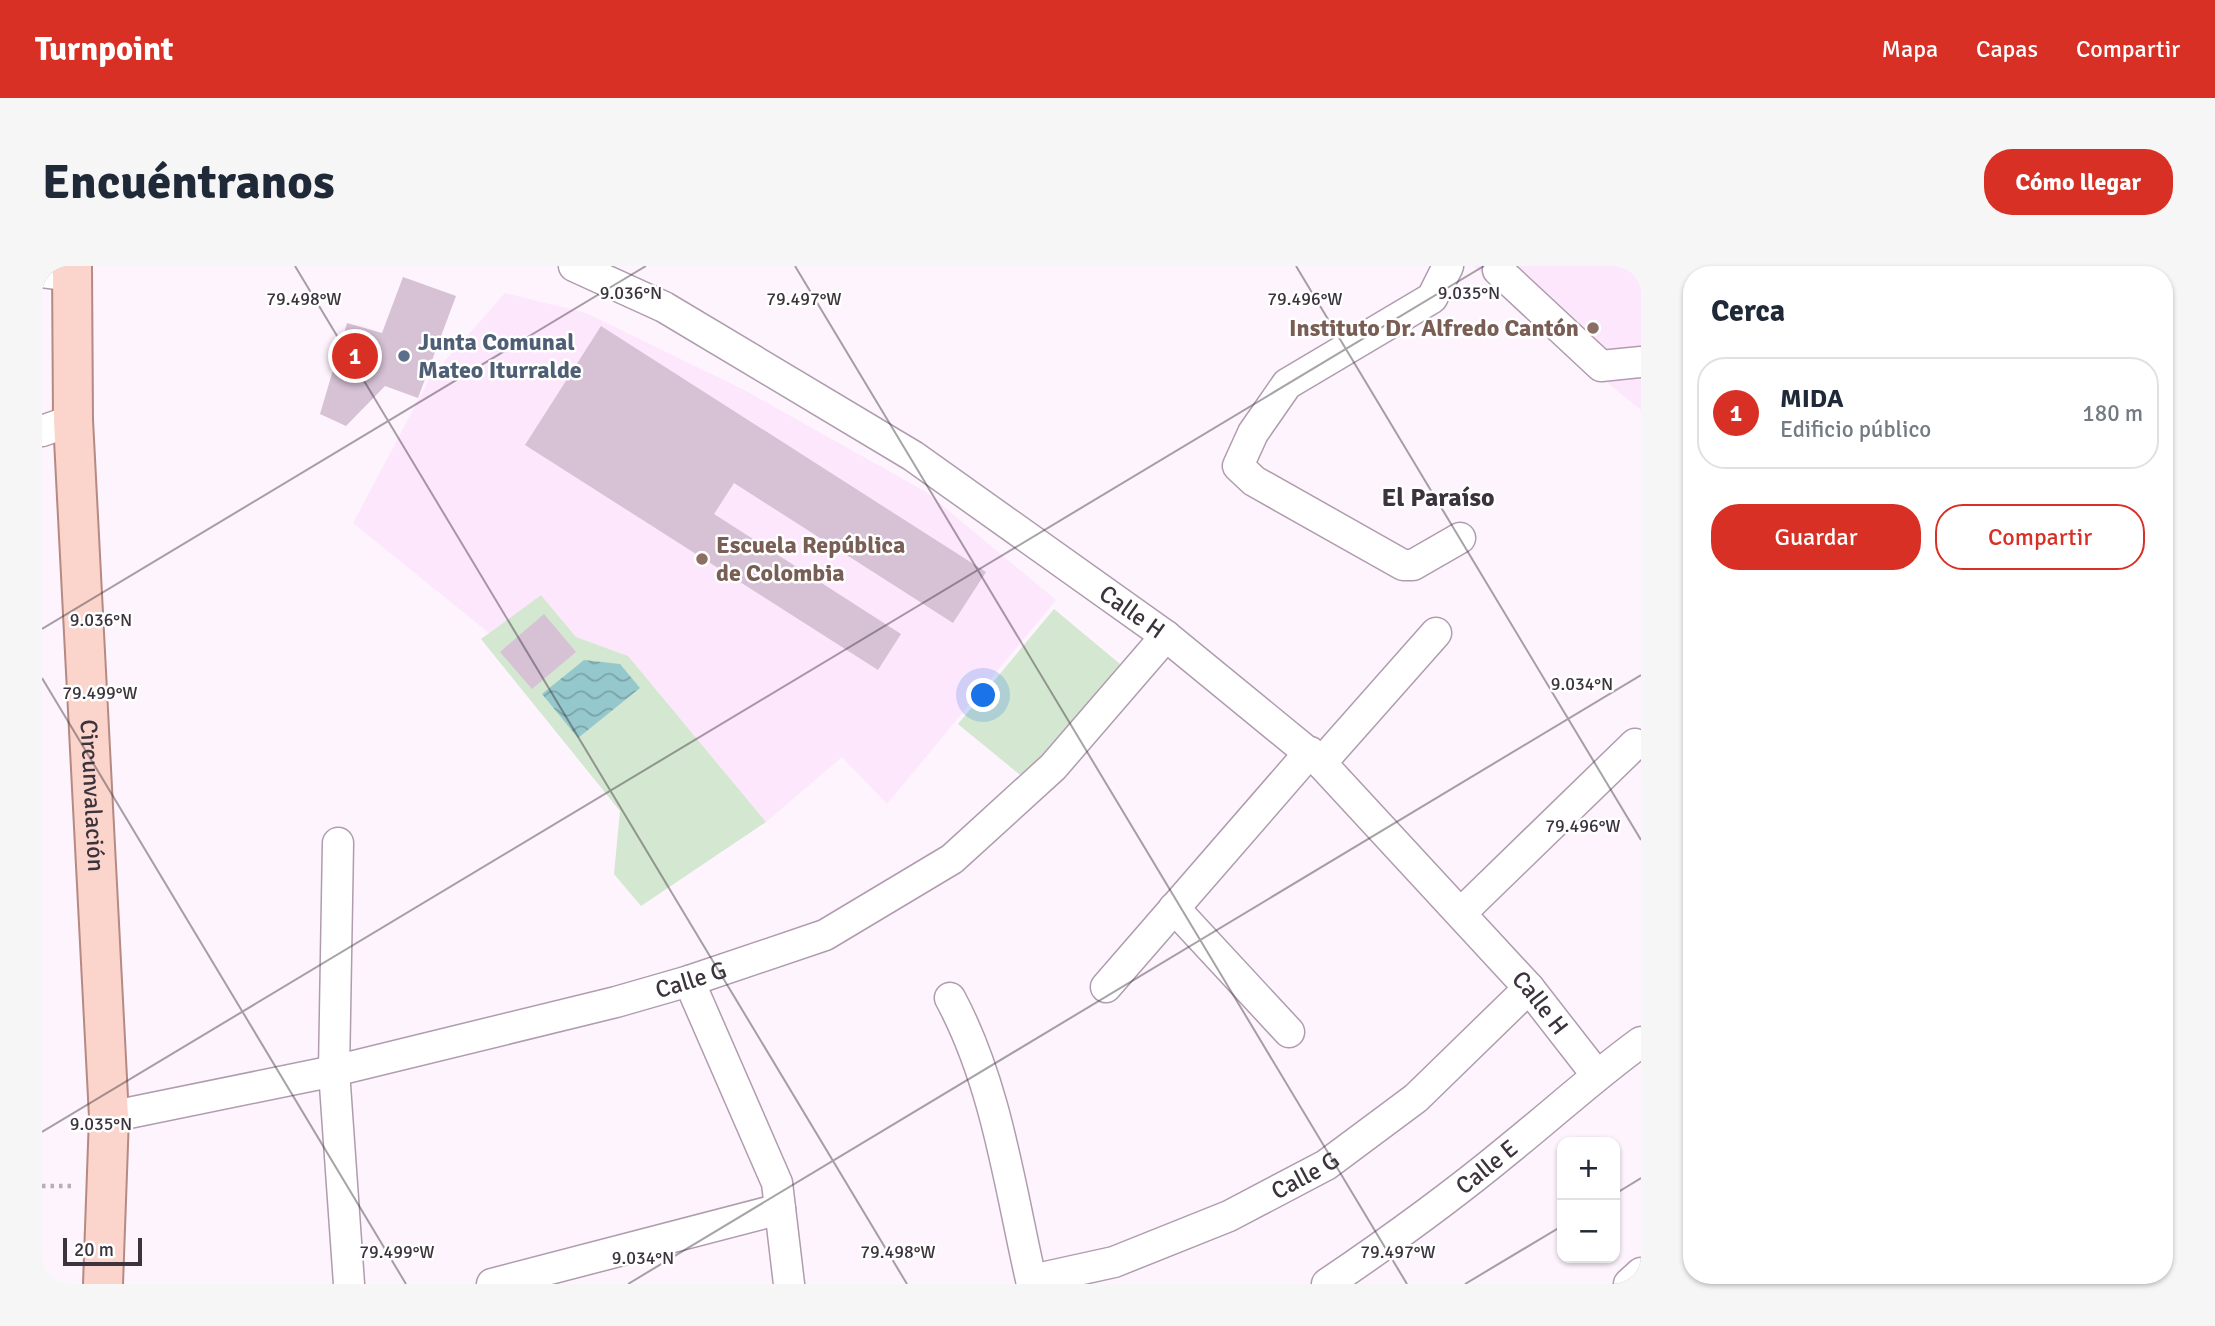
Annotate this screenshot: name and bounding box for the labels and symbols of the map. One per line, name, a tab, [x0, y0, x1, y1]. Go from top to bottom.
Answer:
text: 9.036°N	[600, 282, 662, 304]
text: 9.035°N	[1438, 282, 1500, 304]
text: 79.498°W	[266, 288, 342, 310]
text: 79.497°W	[766, 288, 842, 310]
text: 79.496°W	[1267, 288, 1343, 310]
place label: Instituto Dr. Alfredo Cantón	[1289, 313, 1579, 343]
marker: Instituto Dr. Alfredo Cantón	[1585, 320, 1601, 336]
place label: Junta Comunal Mateo Iturralde	[418, 327, 582, 385]
pin: 1	[332, 330, 378, 382]
marker: Junta Comunal Mateo Iturralde	[396, 348, 412, 364]
district label: El Paraíso	[1381, 482, 1495, 514]
place label: Escuela República de Colombia	[716, 530, 905, 588]
marker: Escuela República de Colombia	[694, 551, 710, 567]
street label: Calle H	[1093, 578, 1171, 645]
text: 9.036°N	[70, 609, 132, 631]
text: 9.034°N	[1551, 673, 1613, 695]
your location	[966, 678, 1000, 712]
text: 79.499°W	[62, 682, 138, 704]
street label: Circunvalación	[73, 719, 111, 872]
text: 79.496°W	[1545, 815, 1621, 837]
street label: Calle G	[652, 954, 730, 1005]
street label: Calle H	[1506, 964, 1575, 1041]
text: 9.035°N	[70, 1113, 132, 1135]
street label: Calle E	[1450, 1133, 1524, 1201]
street label: Calle G	[1266, 1145, 1345, 1206]
scale bar	[63, 1235, 142, 1267]
text: 79.499°W	[359, 1241, 435, 1263]
text: 79.498°W	[860, 1241, 936, 1263]
text: 79.497°W	[1360, 1241, 1436, 1263]
text: 9.034°N	[612, 1247, 674, 1269]

